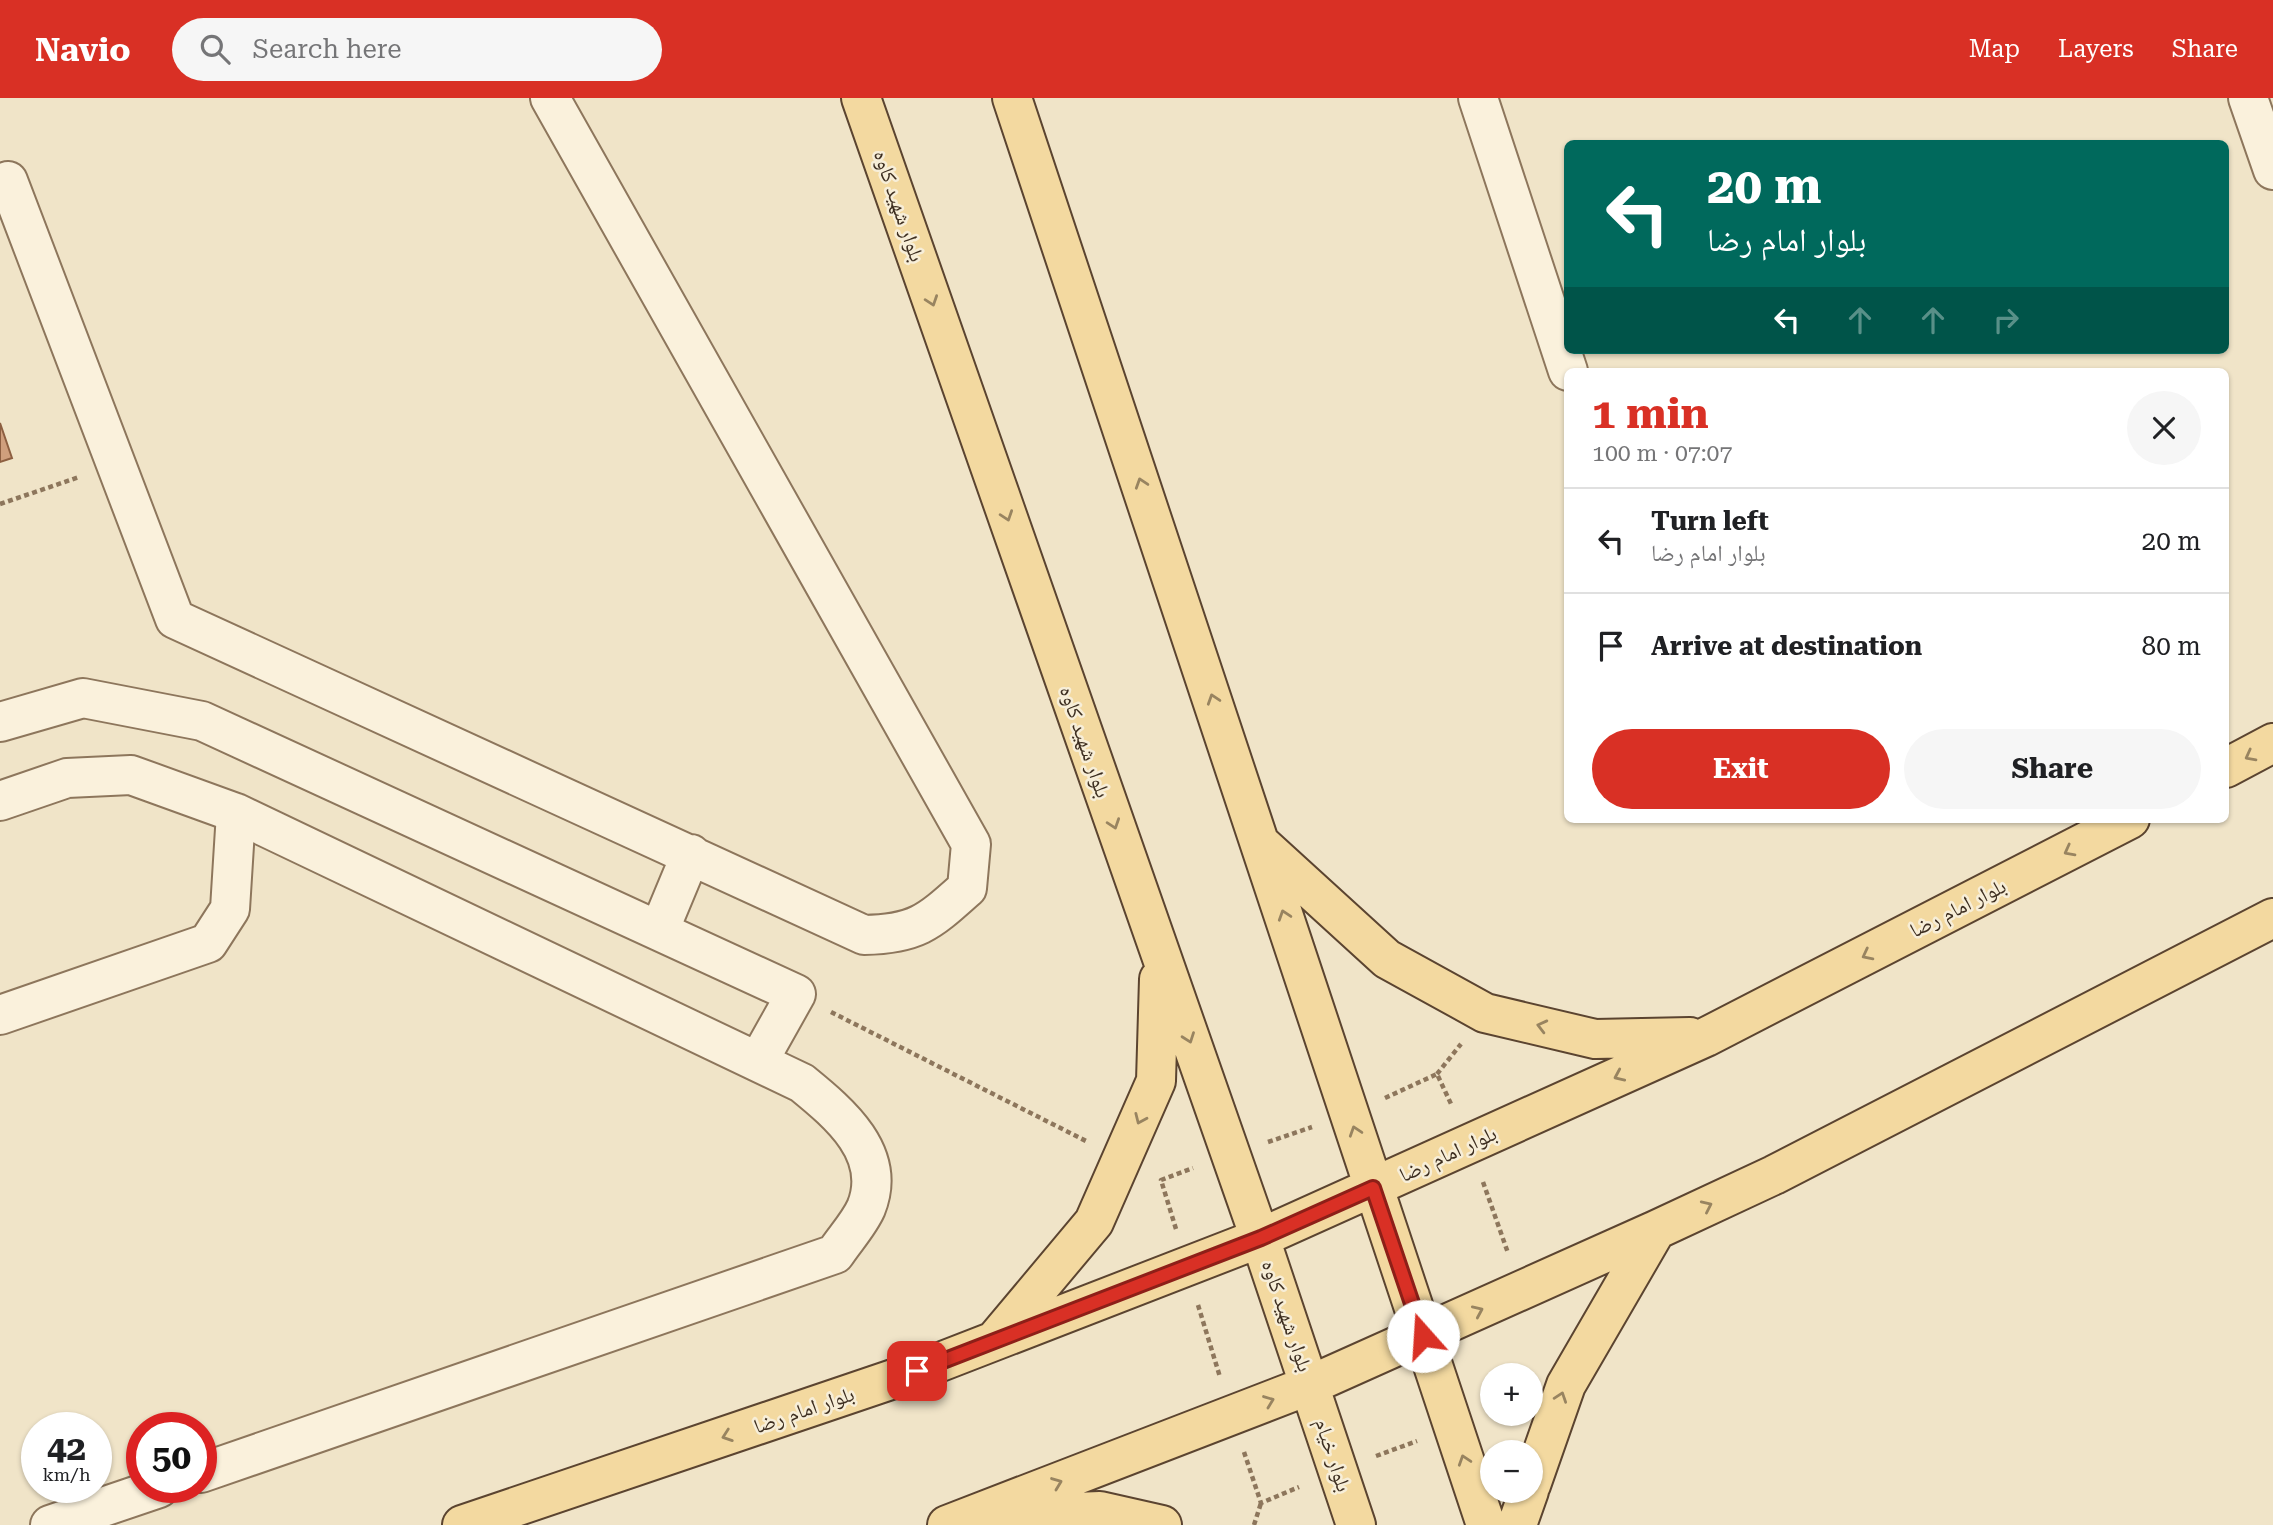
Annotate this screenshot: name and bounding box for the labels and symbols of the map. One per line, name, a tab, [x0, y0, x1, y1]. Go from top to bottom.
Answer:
street label: بلوار شهید کاوه	[869, 147, 929, 265]
one-way arrow	[924, 295, 938, 307]
one-way arrow	[1135, 478, 1149, 490]
one-way arrow	[999, 510, 1013, 522]
street label: بلوار شهید کاوه	[1055, 683, 1115, 801]
one-way arrow	[1207, 693, 1221, 706]
one-way arrow	[2244, 747, 2257, 761]
one-way arrow	[1106, 817, 1120, 829]
one-way arrow	[2064, 843, 2077, 856]
street label: بلوار امام رضا	[1906, 874, 2011, 944]
one-way arrow	[1278, 909, 1293, 921]
one-way arrow	[1862, 946, 1874, 960]
one-way arrow	[1536, 1020, 1548, 1035]
one-way arrow	[1181, 1032, 1195, 1044]
one-way arrow	[1614, 1068, 1626, 1082]
one-way arrow	[1134, 1112, 1148, 1124]
street label: بلوار امام رضا	[1396, 1121, 1501, 1189]
one-way arrow	[1349, 1126, 1363, 1138]
one-way arrow	[1700, 1200, 1712, 1214]
street label: بلوار شهید کاوه	[1257, 1257, 1317, 1375]
position arrow	[1386, 1299, 1460, 1373]
one-way arrow	[1470, 1305, 1483, 1319]
pin	[887, 1341, 947, 1401]
street label: بلوار امام رضا	[751, 1382, 858, 1440]
one-way arrow	[1553, 1392, 1567, 1404]
one-way arrow	[1262, 1395, 1274, 1409]
speed limit sign: 50	[126, 1412, 217, 1503]
street label: بلوار خیام	[1308, 1415, 1356, 1495]
one-way arrow	[721, 1428, 733, 1442]
one-way arrow	[1458, 1455, 1472, 1467]
one-way arrow	[1050, 1478, 1062, 1492]

